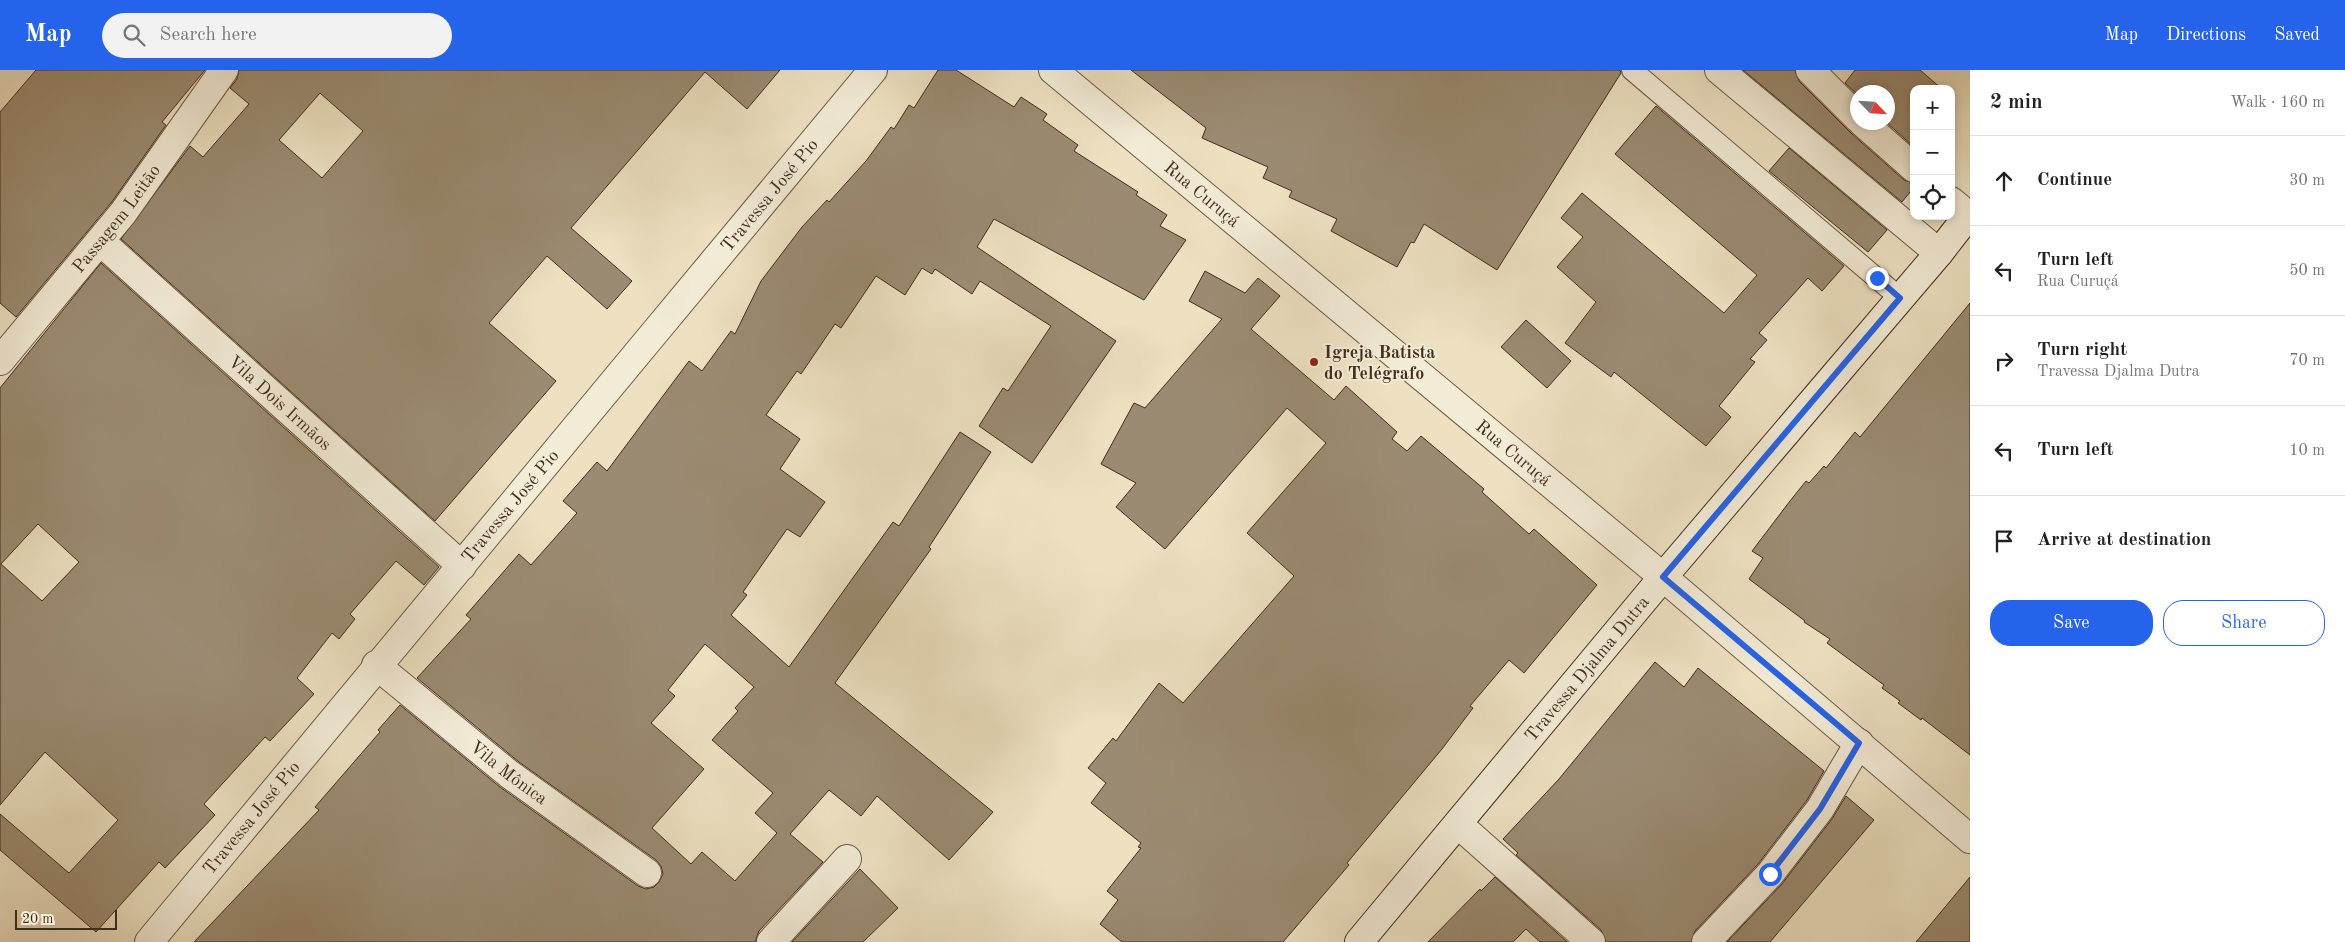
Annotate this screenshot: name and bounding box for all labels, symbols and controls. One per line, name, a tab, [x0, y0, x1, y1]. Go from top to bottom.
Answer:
search box	[102, 13, 452, 58]
icon: search	[120, 21, 148, 49]
text: Map	[25, 23, 72, 47]
text: Search here	[160, 26, 257, 45]
text: Map	[2105, 26, 2138, 44]
text: Directions	[2166, 26, 2246, 44]
text: Saved	[2274, 26, 2320, 44]
north arrow	[1850, 85, 1895, 130]
map controls	[1910, 85, 1955, 220]
button: +	[1910, 85, 1955, 130]
text: 2 min	[1990, 92, 2043, 113]
text: Walk · 160 m	[2230, 95, 2325, 111]
button: −	[1910, 130, 1955, 175]
street label: Travessa José Pio	[718, 136, 822, 256]
street label: Rua Curuçá	[1160, 158, 1243, 231]
street label: Passagem Leitão	[69, 161, 164, 276]
icon: ahead	[1990, 167, 2018, 195]
text: Continue	[2037, 171, 2112, 190]
text: 30 m	[2289, 173, 2325, 189]
button: locate	[1910, 175, 1955, 220]
text: Turn left	[2037, 251, 2114, 270]
icon: left	[1990, 257, 2018, 285]
text: 50 m	[2289, 263, 2325, 279]
route end	[1866, 267, 1889, 290]
text: Rua Curuçá	[2037, 274, 2119, 290]
text: Turn right	[2037, 341, 2127, 360]
place label: Igreja Batista do Telégrafo	[1324, 344, 1435, 383]
icon: right	[1990, 347, 2018, 375]
street label: Vila Dois Irmãos	[224, 353, 335, 454]
text: 70 m	[2289, 353, 2325, 369]
marker: Igreja Batista do Telégrafo	[1308, 356, 1320, 368]
text: Travessa Djalma Dutra	[2037, 364, 2200, 380]
street label: Rua Curuçá	[1472, 417, 1554, 490]
icon: left	[1990, 437, 2018, 465]
text: Turn left	[2037, 441, 2114, 460]
text: 10 m	[2289, 443, 2325, 459]
street label: Travessa José Pio	[459, 447, 563, 567]
icon: arrive	[1990, 527, 2018, 555]
text: Arrive at destination	[2037, 531, 2211, 550]
street label: Travessa Djalma Dutra	[1522, 593, 1653, 745]
button: Save	[1990, 600, 2153, 646]
button: Share	[2163, 600, 2325, 646]
street label: Vila Mônica	[466, 738, 550, 808]
street label: Travessa José Pio	[200, 758, 304, 878]
route start	[1759, 863, 1782, 886]
scale bar	[15, 907, 118, 930]
text: 20 m	[22, 912, 53, 926]

